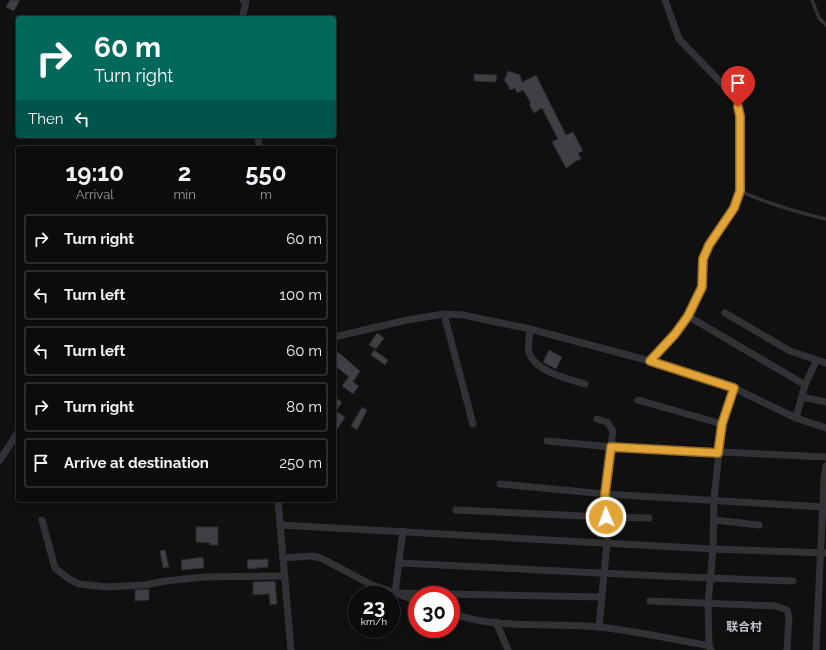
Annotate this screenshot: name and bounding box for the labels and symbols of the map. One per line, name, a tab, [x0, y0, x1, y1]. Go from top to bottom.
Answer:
pin	[721, 66, 755, 107]
position arrow	[585, 496, 627, 538]
speed limit sign: 30	[408, 586, 460, 638]
district label: 联合村	[726, 620, 762, 634]

